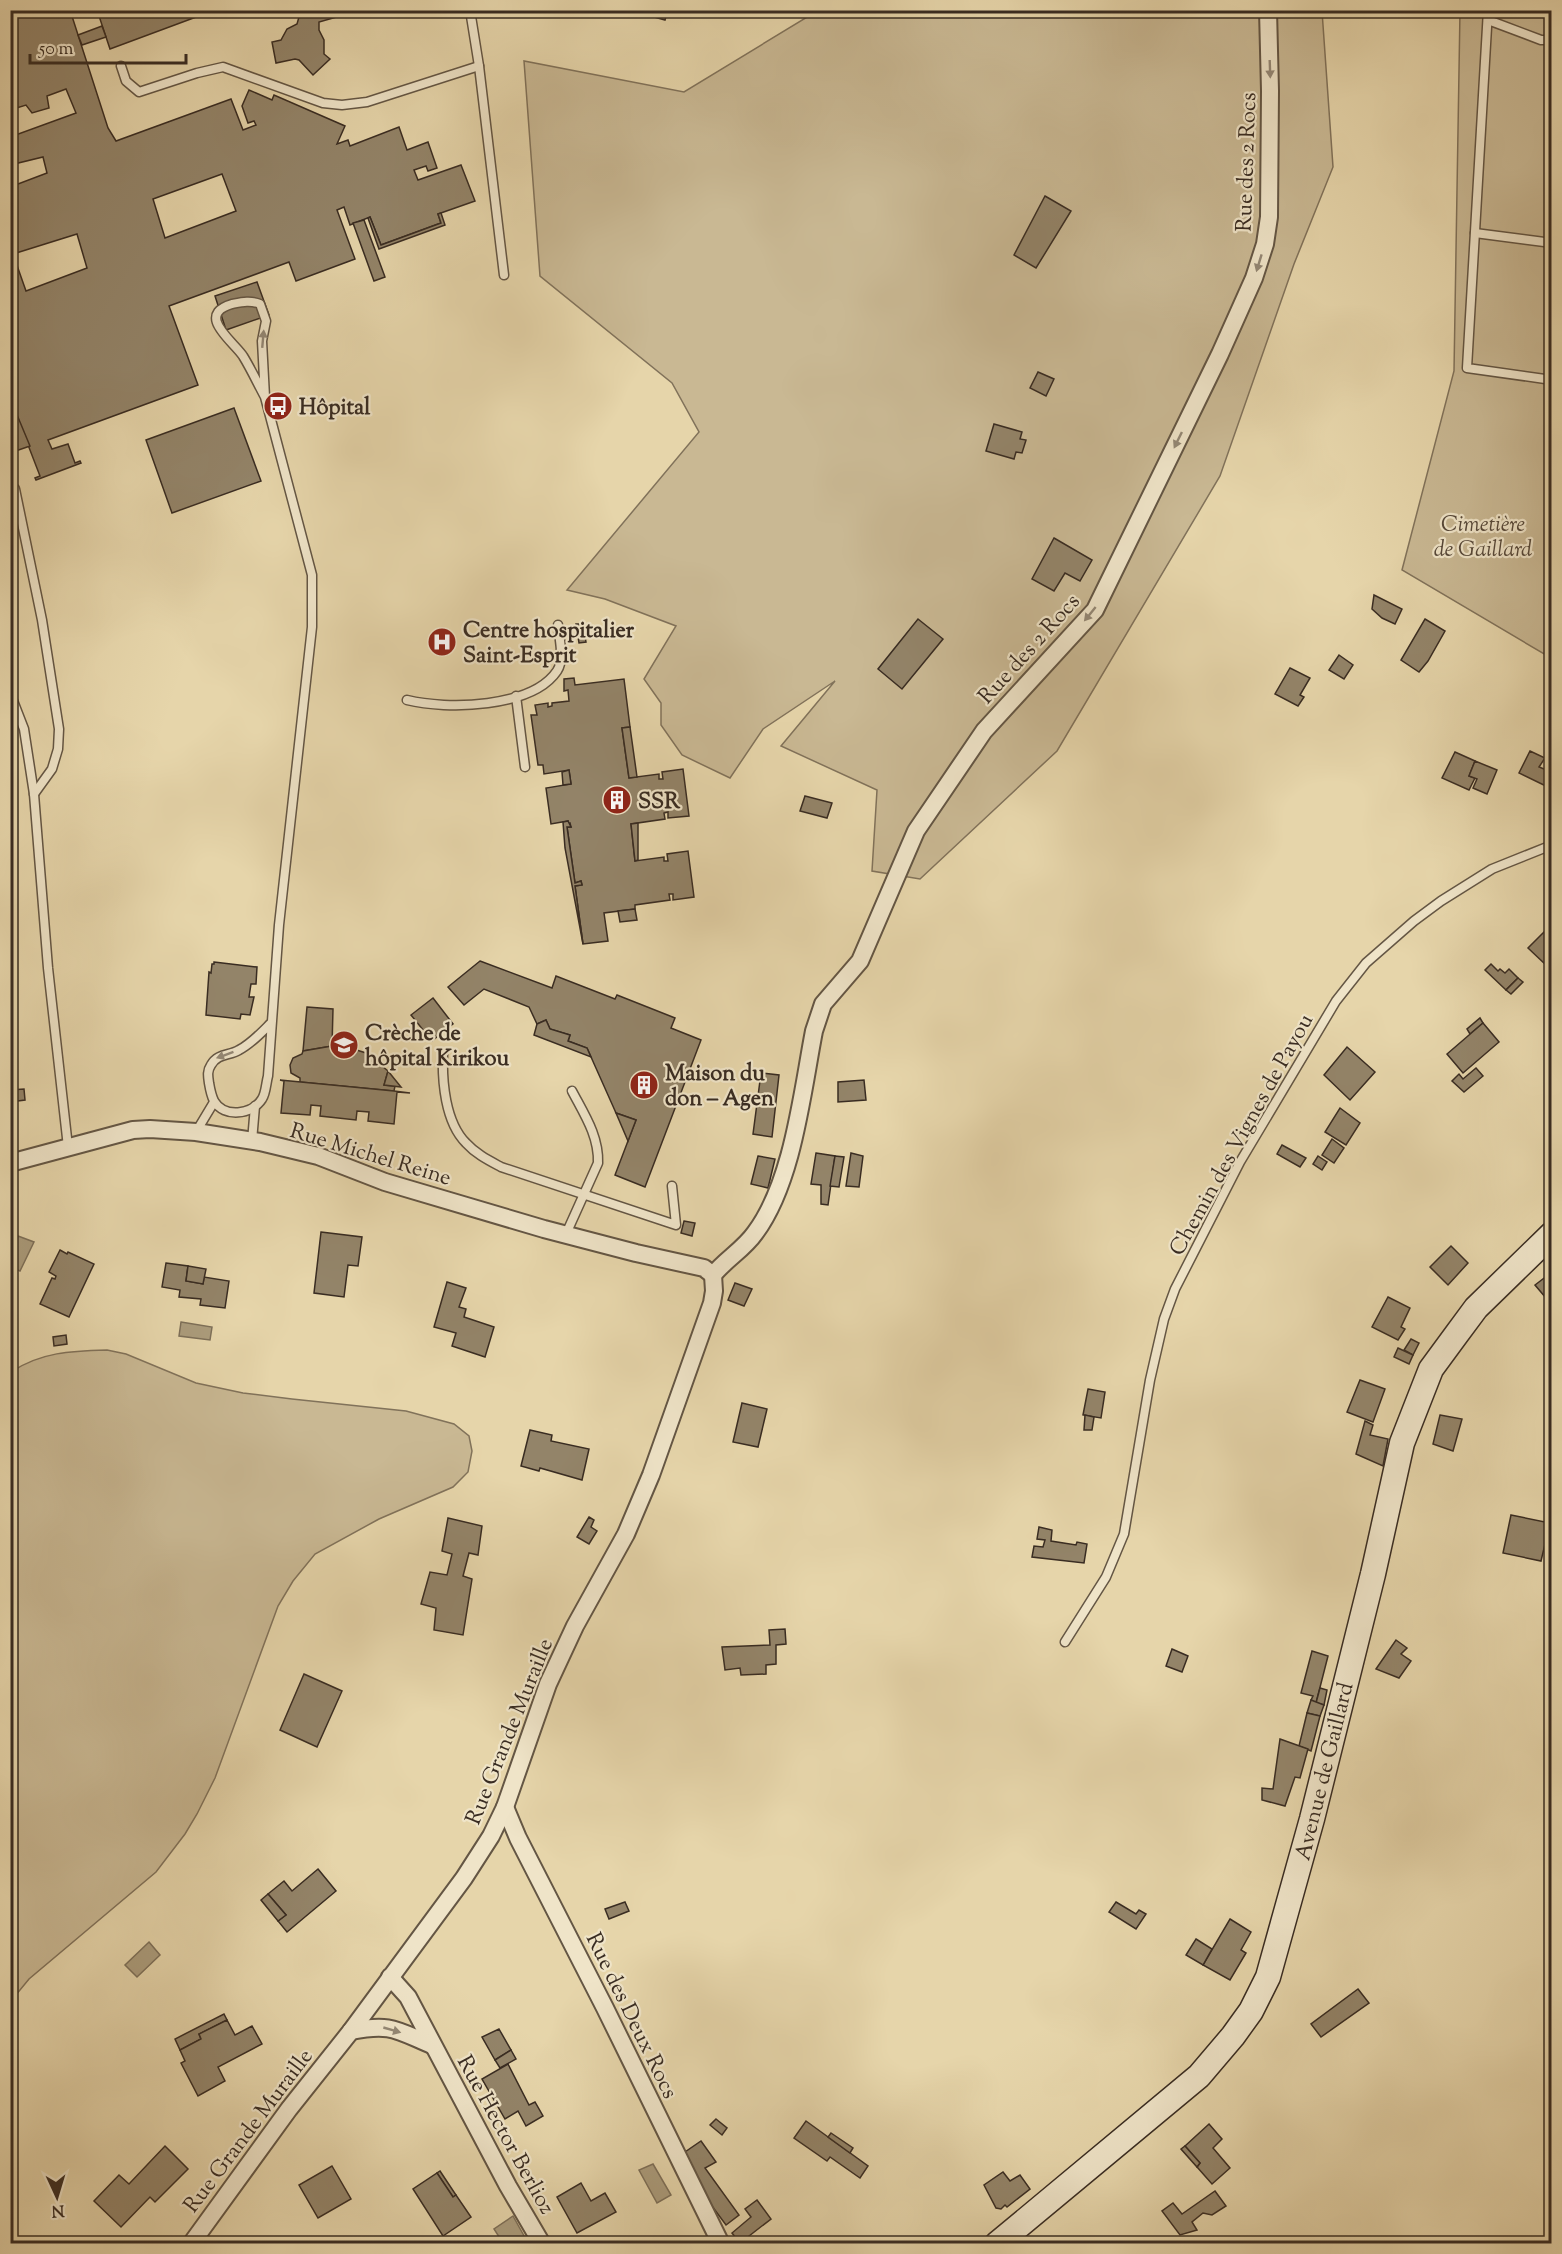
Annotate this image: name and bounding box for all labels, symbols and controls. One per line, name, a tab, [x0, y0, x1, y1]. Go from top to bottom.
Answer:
scale bar	[30, 27, 186, 65]
text: 50 m	[38, 37, 74, 63]
one-way arrow	[1265, 59, 1274, 78]
street label: Rue des 2 Rocs	[1230, 92, 1266, 232]
one-way arrow	[1254, 254, 1263, 272]
one-way arrow	[258, 329, 268, 348]
bus stop icon: Hôpital	[262, 390, 294, 422]
place label: Hôpital	[299, 393, 371, 425]
one-way arrow	[1173, 432, 1183, 449]
park label: Cimetière de Gaillard	[1434, 510, 1532, 567]
street label: Rue des 2 Rocs	[972, 588, 1089, 712]
one-way arrow	[1084, 606, 1097, 622]
place label: Centre hospitalier Saint-Esprit	[463, 616, 635, 673]
hospital icon: Centre hospitalier Saint-Esprit	[426, 626, 458, 658]
building icon: SSR	[601, 784, 633, 816]
place label: SSR	[638, 787, 681, 819]
street label: Chemin des Vignes de Payou	[1163, 1008, 1323, 1262]
place label: Crèche de hôpital Kirikou	[365, 1019, 510, 1076]
school or university icon: Crèche de hôpital Kirikou	[328, 1029, 360, 1061]
one-way arrow	[216, 1051, 234, 1061]
place label: Maison du don – Agen	[665, 1059, 774, 1116]
building icon: Maison du don – Agen	[628, 1069, 660, 1101]
street label: Rue Michel Reine	[285, 1116, 455, 1196]
street label: Rue Grande Muraille	[459, 1634, 563, 1830]
street label: Avenue de Gaillard	[1288, 1679, 1364, 1864]
street label: Rue des Deux Rocs	[576, 1928, 684, 2105]
one-way arrow	[383, 2026, 401, 2035]
street label: Rue Grande Muraille	[177, 2043, 322, 2221]
street label: Rue Hector Berlioz	[447, 2050, 561, 2221]
north arrow	[27, 2167, 87, 2227]
text: N	[50, 2198, 65, 2221]

